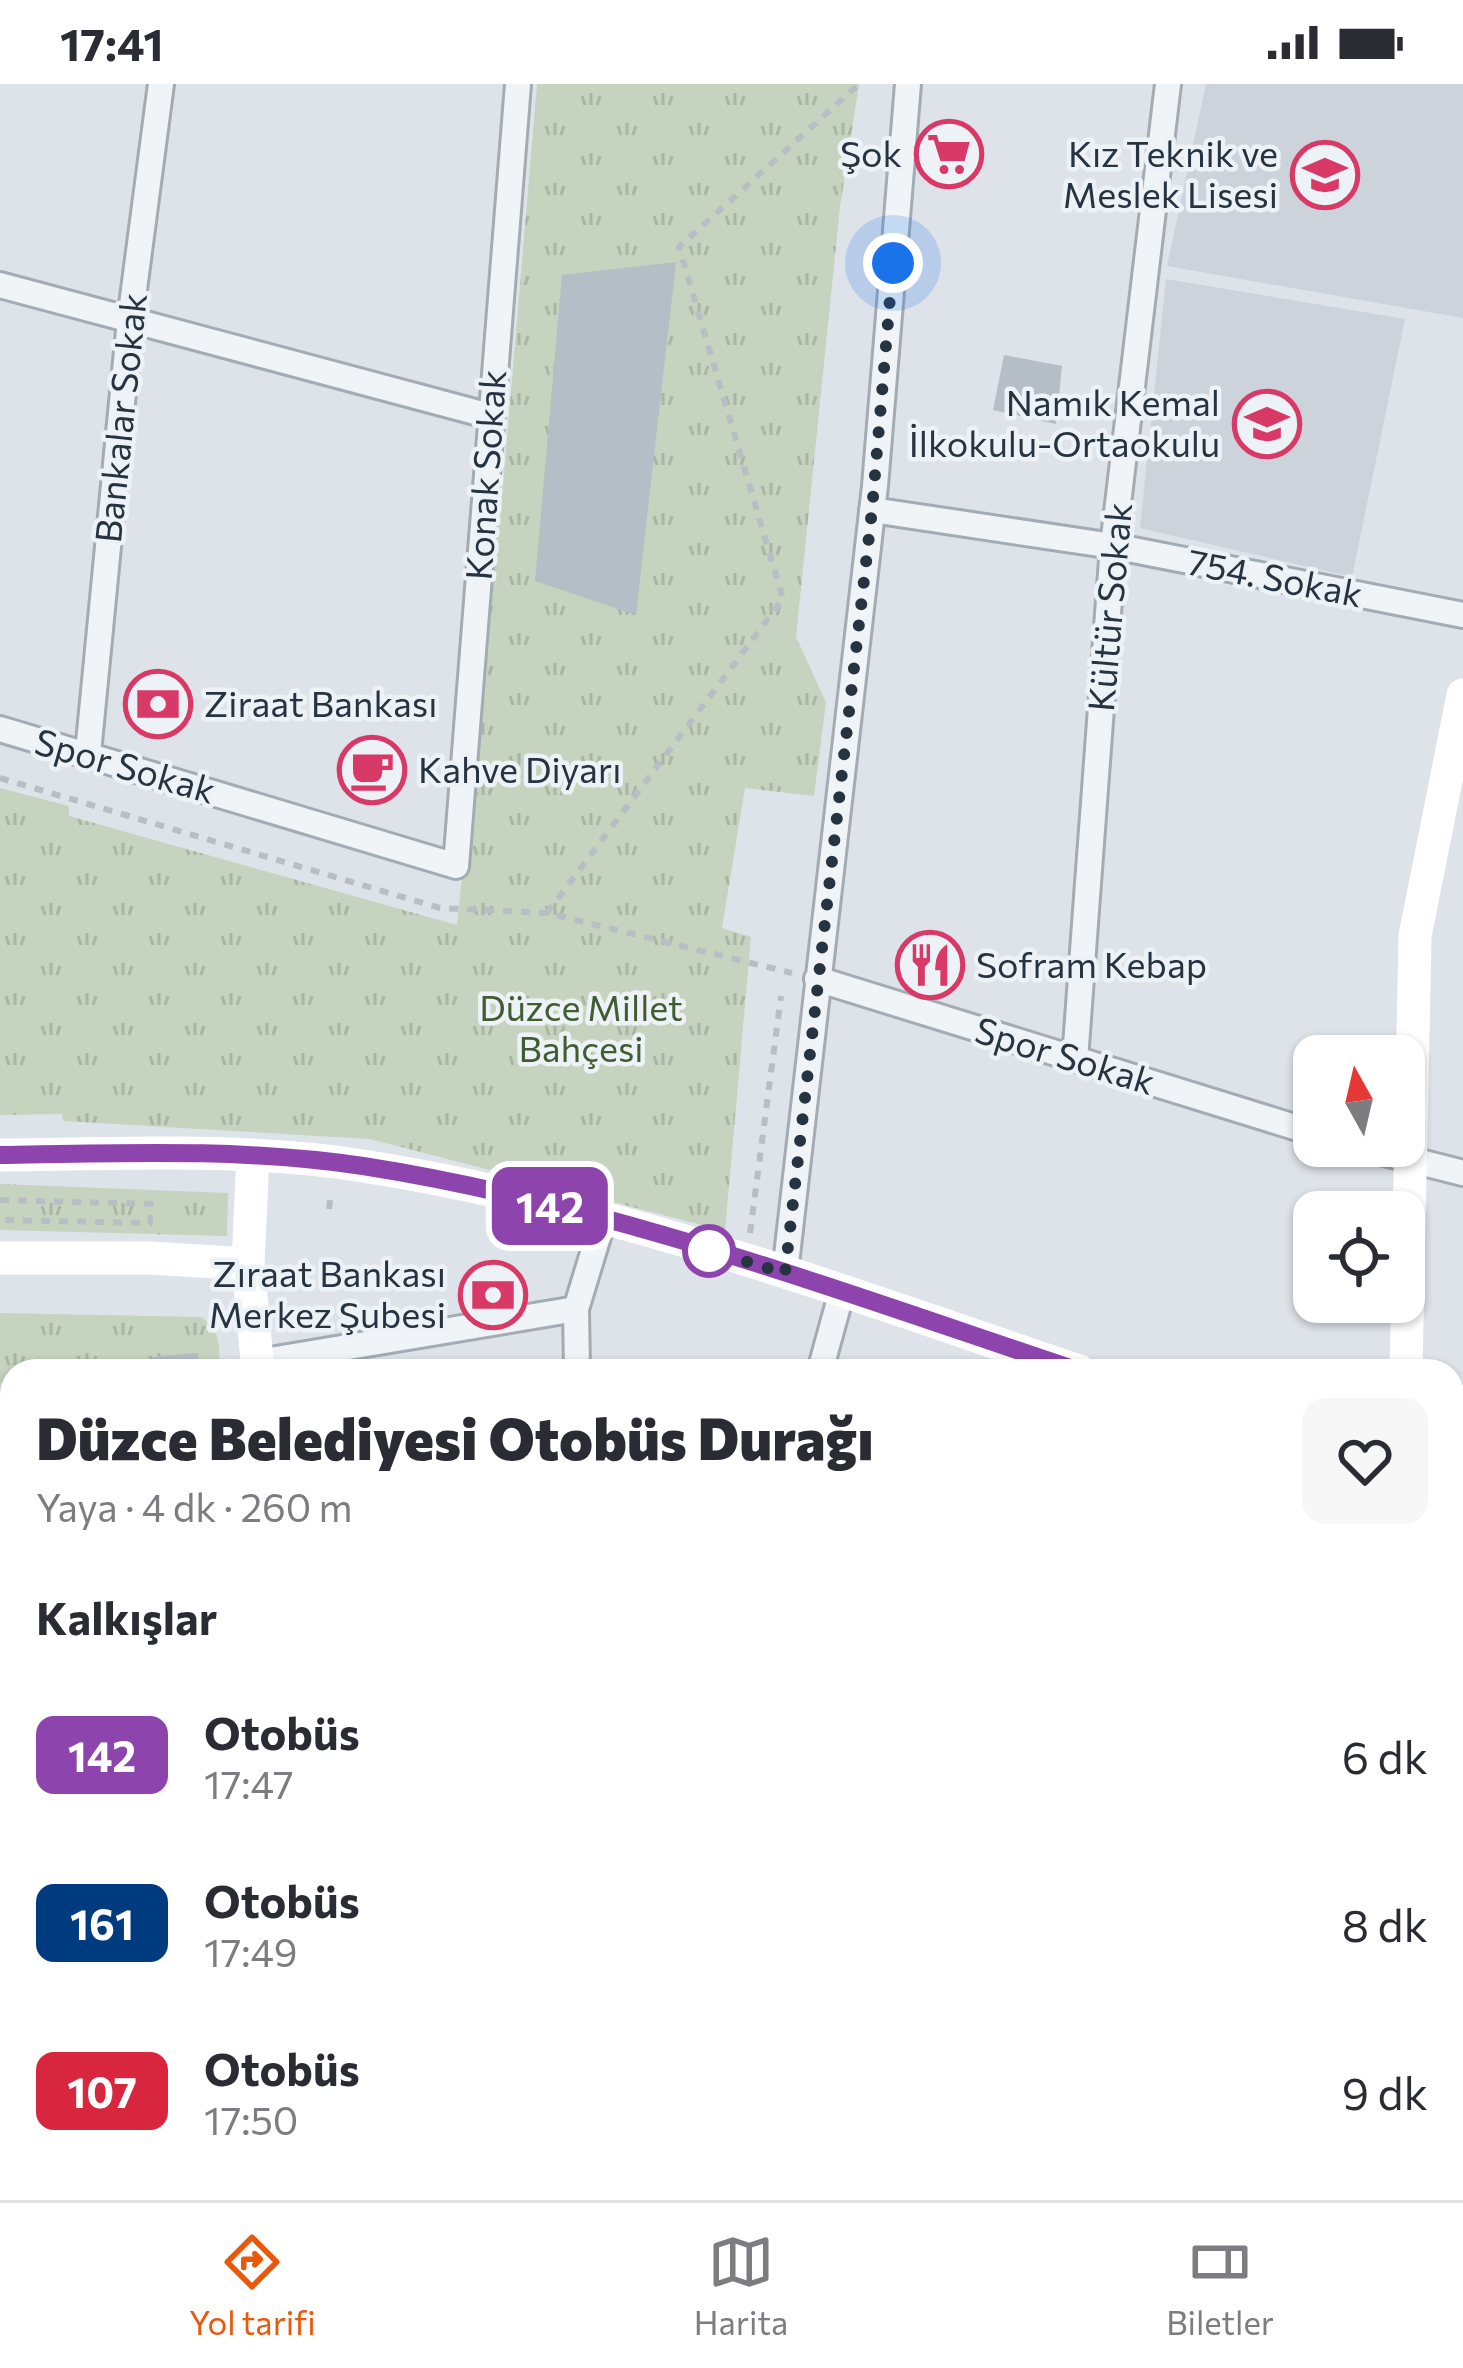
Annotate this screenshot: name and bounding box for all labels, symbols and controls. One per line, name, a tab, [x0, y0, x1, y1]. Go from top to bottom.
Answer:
text: 17:41	[60, 15, 164, 70]
supermarket icon: Şok	[914, 119, 984, 189]
place label: Şok	[840, 130, 902, 174]
place label: Kız Teknik ve Meslek Lisesi	[1063, 130, 1278, 215]
school or university icon: Kız Teknik ve Meslek Lisesi	[1290, 140, 1360, 210]
your location	[863, 233, 923, 293]
street label: Bankalar Sokak	[84, 291, 154, 545]
street label: Konak Sokak	[455, 368, 513, 582]
place label: Namık Kemal İlkokulu-Ortaokulu	[909, 379, 1220, 464]
school or university icon: Namık Kemal İlkokulu-Ortaokulu	[1232, 389, 1302, 459]
street label: Kültür Sokak	[1077, 501, 1139, 713]
street label: 754. Sokak	[1184, 538, 1366, 614]
bank icon: Ziraat Bankası	[123, 669, 193, 739]
place label: Ziraat Bankası	[204, 680, 437, 724]
street label: Spor Sokak	[30, 717, 221, 811]
cafe icon: Kahve Diyarı	[337, 735, 407, 805]
place label: Kahve Diyarı	[418, 746, 621, 790]
restaurant icon: Sofram Kebap	[895, 930, 965, 1000]
place label: Sofram Kebap	[976, 941, 1207, 985]
park label: Düzce Millet Bahçesi	[479, 984, 683, 1069]
street label: Spor Sokak	[970, 1006, 1161, 1102]
north arrow	[1293, 1035, 1425, 1167]
map controls	[1293, 1035, 1425, 1323]
line badge: 142	[481, 1167, 619, 1245]
text: 142	[516, 1180, 584, 1232]
button: locate	[1293, 1191, 1425, 1323]
unlabelled marker	[684, 1226, 734, 1276]
place label: Zıraat Bankası Merkez Şubesi	[209, 1250, 446, 1335]
bank icon: Zıraat Bankası Merkez Şubesi	[458, 1260, 528, 1330]
button: heart	[1302, 1398, 1428, 1524]
text: Düzce Belediyesi Otobüs Durağı	[36, 1402, 874, 1472]
text: Yaya · 4 dk · 260 m	[36, 1482, 353, 1530]
text: Kalkışlar	[36, 1589, 217, 1644]
text: Otobüs	[204, 1704, 360, 1759]
text: 6 dk	[1342, 1728, 1428, 1783]
text: 142	[68, 1729, 136, 1781]
text: 17:47	[204, 1759, 294, 1807]
text: Otobüs	[204, 1872, 360, 1927]
text: 8 dk	[1342, 1896, 1428, 1951]
text: 161	[70, 1897, 134, 1949]
text: 17:49	[204, 1927, 298, 1975]
text: Otobüs	[204, 2040, 360, 2095]
text: 9 dk	[1342, 2064, 1428, 2119]
text: 107	[67, 2065, 137, 2117]
text: 17:50	[204, 2095, 298, 2143]
tab: Yol tarifi	[189, 2229, 316, 2342]
tab: Harita	[694, 2229, 788, 2342]
tab: Biletler	[1166, 2229, 1274, 2342]

